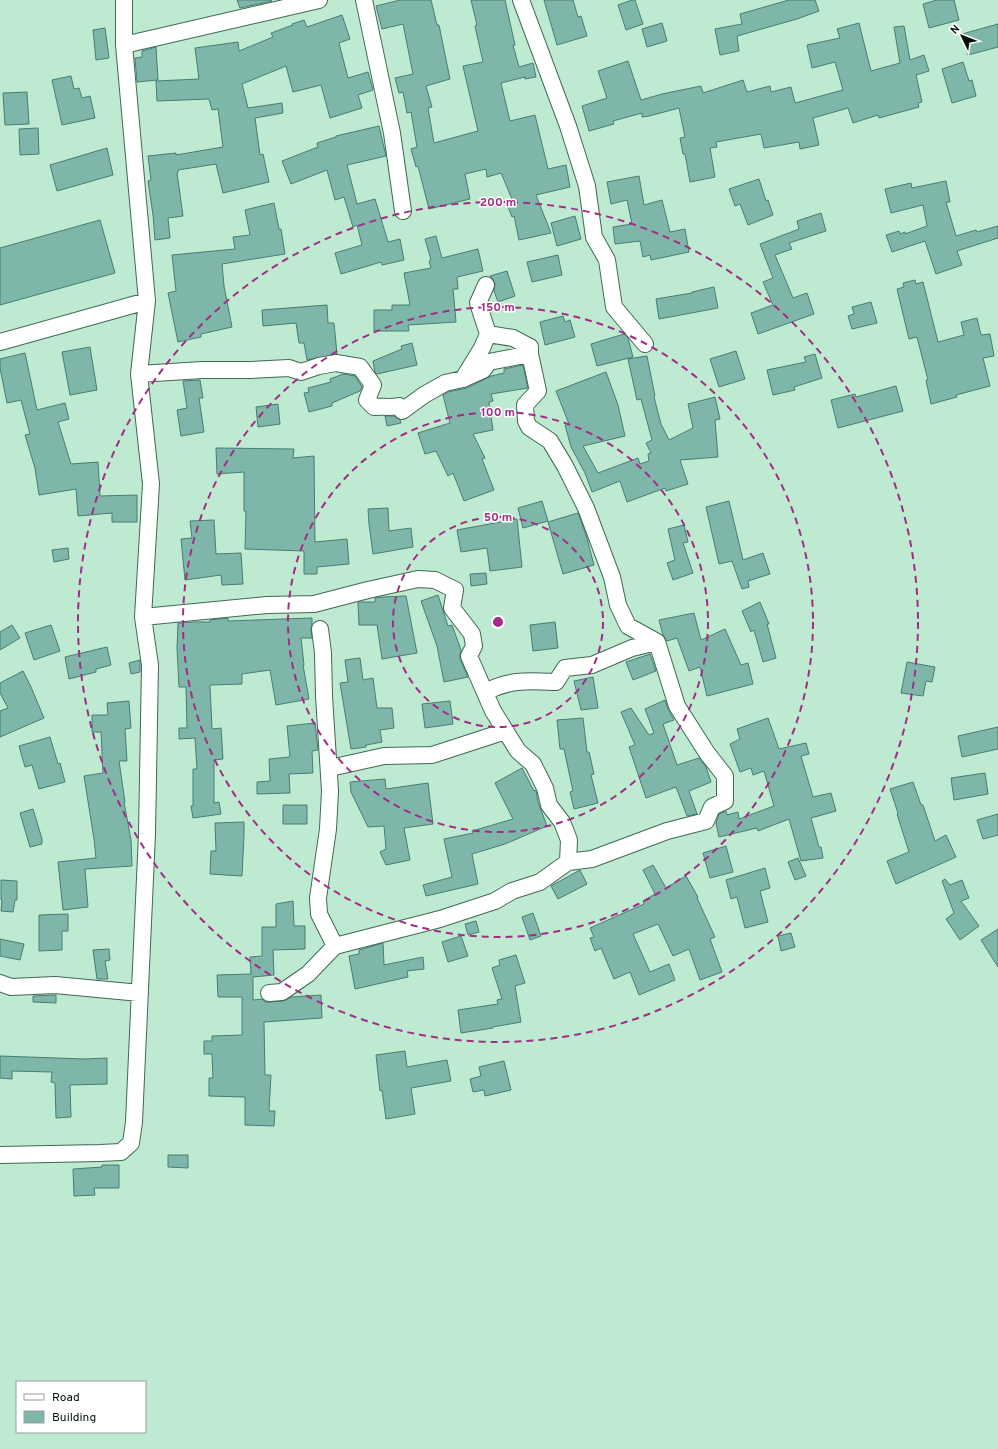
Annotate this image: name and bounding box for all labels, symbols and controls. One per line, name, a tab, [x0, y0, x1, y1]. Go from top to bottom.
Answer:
north arrow	[942, 16, 982, 56]
text: N	[948, 22, 963, 38]
text: 200 m	[480, 195, 516, 211]
text: 150 m	[481, 300, 515, 316]
text: 100 m	[481, 405, 515, 421]
text: 50 m	[484, 510, 512, 526]
centre of rings	[491, 615, 505, 629]
legend	[16, 1381, 146, 1433]
text: Road	[52, 1390, 80, 1406]
text: Building	[52, 1410, 96, 1426]

